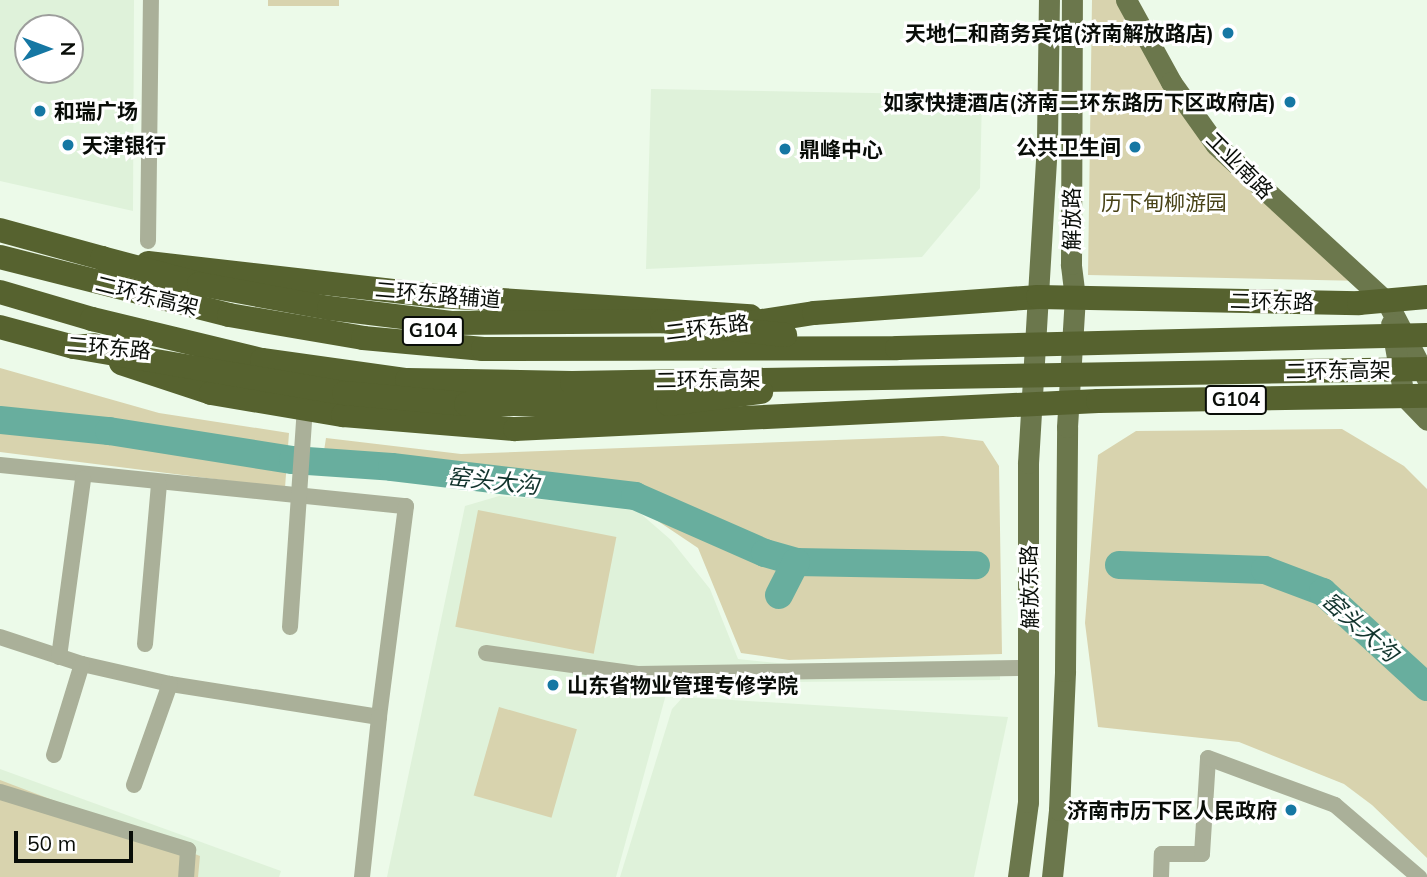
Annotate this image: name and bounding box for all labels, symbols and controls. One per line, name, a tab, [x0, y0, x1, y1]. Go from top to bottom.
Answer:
north arrow	[14, 14, 84, 84]
place label: 天地仁和商务宾馆(济南解放路店)	[905, 20, 1214, 46]
marker: 天地仁和商务宾馆(济南解放路店)	[1220, 25, 1236, 41]
text: N	[56, 42, 80, 56]
place label: 如家快捷酒店(济南二环东路历下区政府店)	[883, 89, 1276, 115]
marker: 如家快捷酒店(济南二环东路历下区政府店)	[1282, 94, 1298, 110]
place label: 和瑞广场	[54, 98, 138, 124]
marker: 和瑞广场	[32, 103, 48, 119]
street label: 工业南路	[1201, 126, 1279, 204]
place label: 天津银行	[82, 132, 166, 158]
place label: 公共卫生间	[1016, 134, 1121, 160]
place label: 鼎峰中心	[799, 136, 883, 162]
marker: 天津银行	[60, 137, 76, 153]
marker: 公共卫生间	[1127, 139, 1143, 155]
marker: 鼎峰中心	[777, 141, 793, 157]
street label: 解放路	[1058, 188, 1084, 250]
park label: 历下甸柳游园	[1101, 189, 1227, 215]
street label: 二环东高架	[93, 270, 201, 320]
street label: 二环东路辅道	[374, 276, 502, 312]
street label: 二环东路	[1230, 288, 1314, 314]
street label: 二环东路	[664, 309, 750, 345]
road number: G104	[402, 316, 464, 346]
street label: 二环东路	[66, 331, 152, 363]
street label: 二环东高架	[1285, 356, 1391, 384]
street label: 二环东高架	[655, 365, 761, 393]
road number: G104	[1204, 384, 1268, 416]
water label: 窑头大沟	[446, 462, 540, 500]
street label: 解放东路	[1016, 545, 1042, 629]
water label: 窑头大沟	[1316, 586, 1404, 668]
place label: 山东省物业管理专修学院	[567, 672, 798, 698]
marker: 山东省物业管理专修学院	[545, 677, 561, 693]
place label: 济南市历下区人民政府	[1067, 797, 1277, 823]
marker: 济南市历下区人民政府	[1283, 802, 1299, 818]
scale bar	[18, 818, 136, 862]
text: 50 m	[27, 830, 76, 856]

